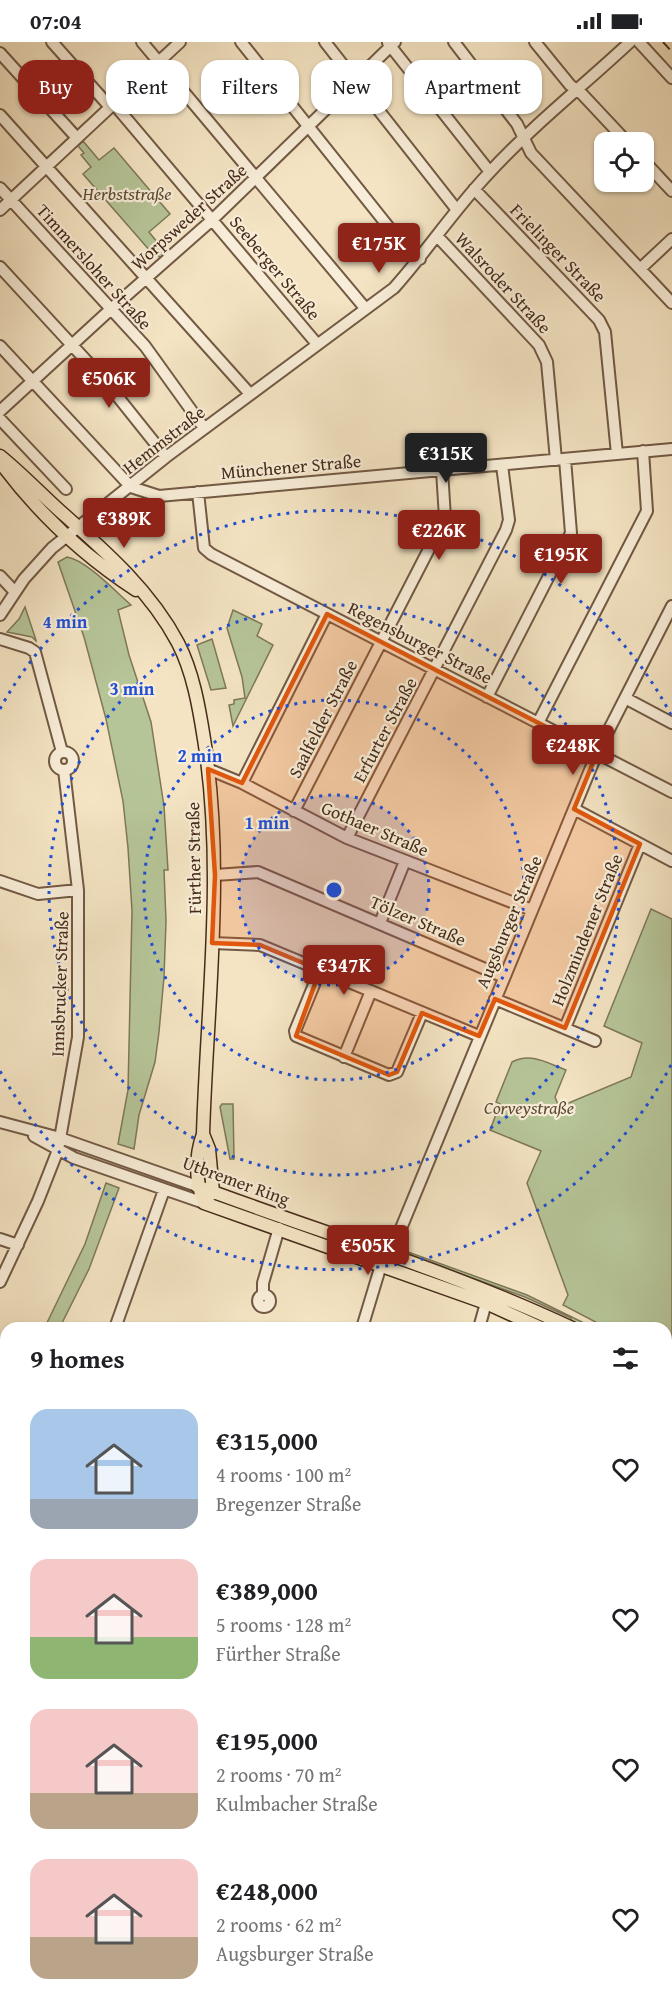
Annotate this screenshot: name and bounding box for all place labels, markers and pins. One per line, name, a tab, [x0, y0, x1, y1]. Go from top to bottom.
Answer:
pin: €175K	[337, 223, 421, 274]
pin: €506K	[67, 358, 151, 409]
pin: €315K	[404, 433, 488, 484]
pin: €389K	[82, 498, 166, 549]
pin: €226K	[397, 510, 481, 561]
pin: €195K	[519, 534, 603, 585]
pin: €248K	[531, 725, 615, 776]
centre of rings	[324, 880, 344, 900]
pin: €347K	[302, 945, 386, 996]
pin: €505K	[326, 1225, 410, 1276]

